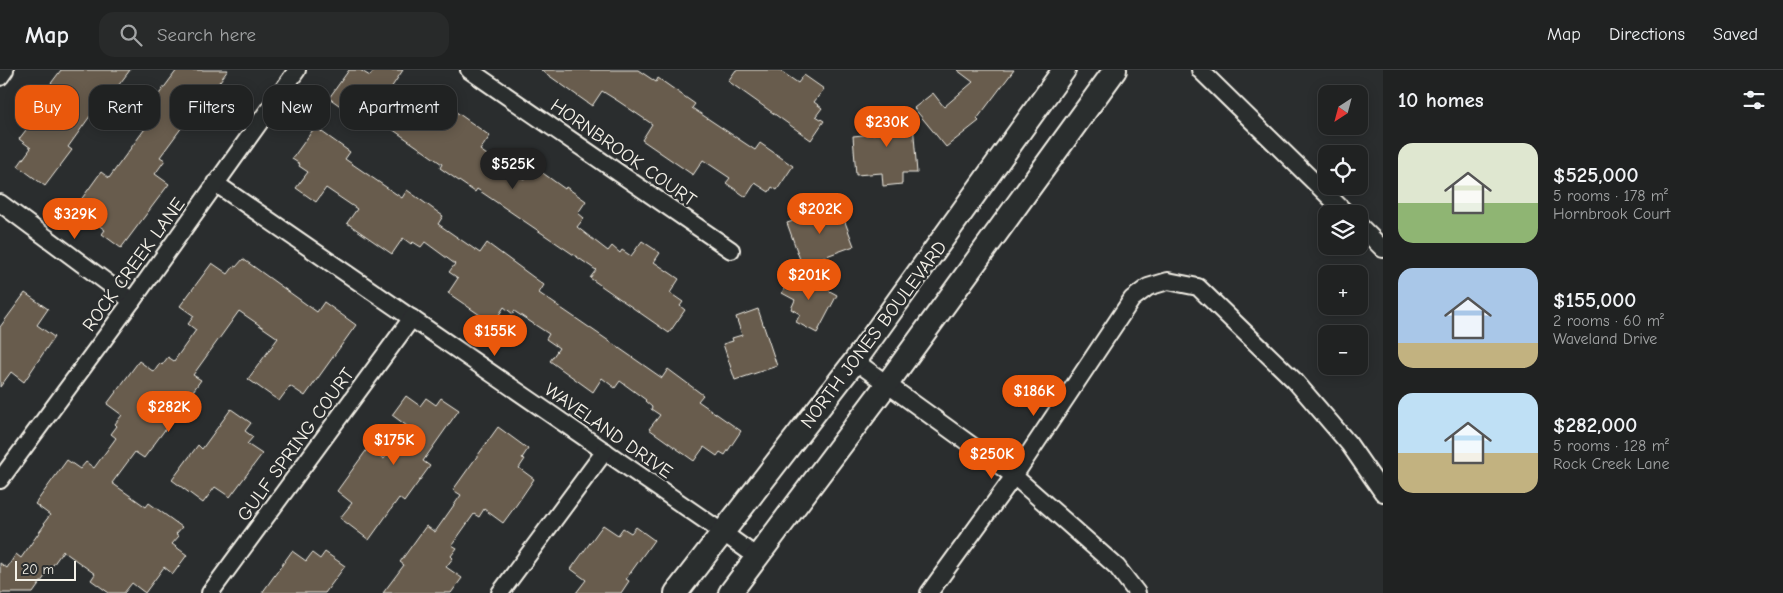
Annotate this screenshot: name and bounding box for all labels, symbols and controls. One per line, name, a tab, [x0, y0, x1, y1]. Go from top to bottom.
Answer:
search box	[99, 12, 449, 57]
text: Map	[25, 21, 69, 49]
icon: search	[117, 21, 145, 49]
text: Search here	[157, 24, 256, 46]
text: Map	[1547, 24, 1581, 45]
text: Directions	[1609, 24, 1685, 45]
text: Saved	[1713, 24, 1758, 45]
chip: Buy	[15, 85, 79, 130]
chip: Rent	[89, 85, 160, 130]
chip: Filters	[170, 85, 253, 130]
chip: New	[263, 85, 330, 130]
chip: Apartment	[340, 85, 457, 130]
north arrow	[1318, 85, 1368, 135]
map controls	[1318, 85, 1368, 375]
icon: filters	[1740, 86, 1768, 114]
text: 10 homes	[1398, 88, 1484, 112]
street label: HORNBROOK COURT	[546, 94, 700, 211]
pin: $230K	[852, 106, 922, 148]
text: $230K	[865, 113, 909, 131]
button: locate	[1318, 145, 1368, 195]
pin: $525K	[478, 148, 548, 190]
text: $525K	[491, 155, 535, 173]
icon: home	[1438, 163, 1498, 223]
text: $525,000	[1553, 163, 1638, 187]
text: 5 rooms · 178 m²	[1553, 187, 1668, 205]
pin: $202K	[785, 192, 855, 235]
street label: ROCK CREEK LANE	[78, 194, 190, 336]
pin: $329K	[40, 198, 110, 240]
text: $202K	[798, 200, 842, 218]
text: $329K	[54, 205, 96, 223]
button: layers	[1318, 205, 1368, 255]
text: Hornbrook Court	[1553, 205, 1670, 223]
street label: NORTH JONES BOULEVARD	[796, 236, 952, 433]
pin: $201K	[774, 258, 844, 301]
button: +	[1318, 265, 1368, 315]
text: $201K	[788, 266, 830, 284]
icon: home	[1438, 288, 1498, 348]
text: $155,000	[1553, 288, 1636, 312]
text: 2 rooms · 60 m²	[1553, 312, 1664, 330]
pin: $155K	[460, 314, 530, 357]
text: $155K	[474, 322, 516, 340]
button: −	[1318, 325, 1368, 375]
text: Waveland Drive	[1553, 330, 1657, 348]
street label: GULF SPRING COURT	[233, 364, 359, 526]
pin: $186K	[999, 374, 1069, 417]
street label: WAVELAND DRIVE	[540, 378, 677, 483]
text: $186K	[1013, 382, 1055, 400]
pin: $282K	[134, 390, 204, 433]
text: $282K	[148, 398, 190, 416]
icon: home	[1438, 413, 1498, 473]
text: $282,000	[1553, 413, 1637, 437]
pin: $175K	[359, 424, 429, 466]
text: $175K	[374, 431, 414, 449]
text: 5 rooms · 128 m²	[1553, 437, 1669, 455]
pin: $250K	[957, 438, 1027, 480]
text: $250K	[970, 445, 1014, 463]
text: Rock Creek Lane	[1553, 455, 1669, 473]
scale bar	[15, 558, 76, 581]
text: 20 m	[22, 561, 54, 578]

